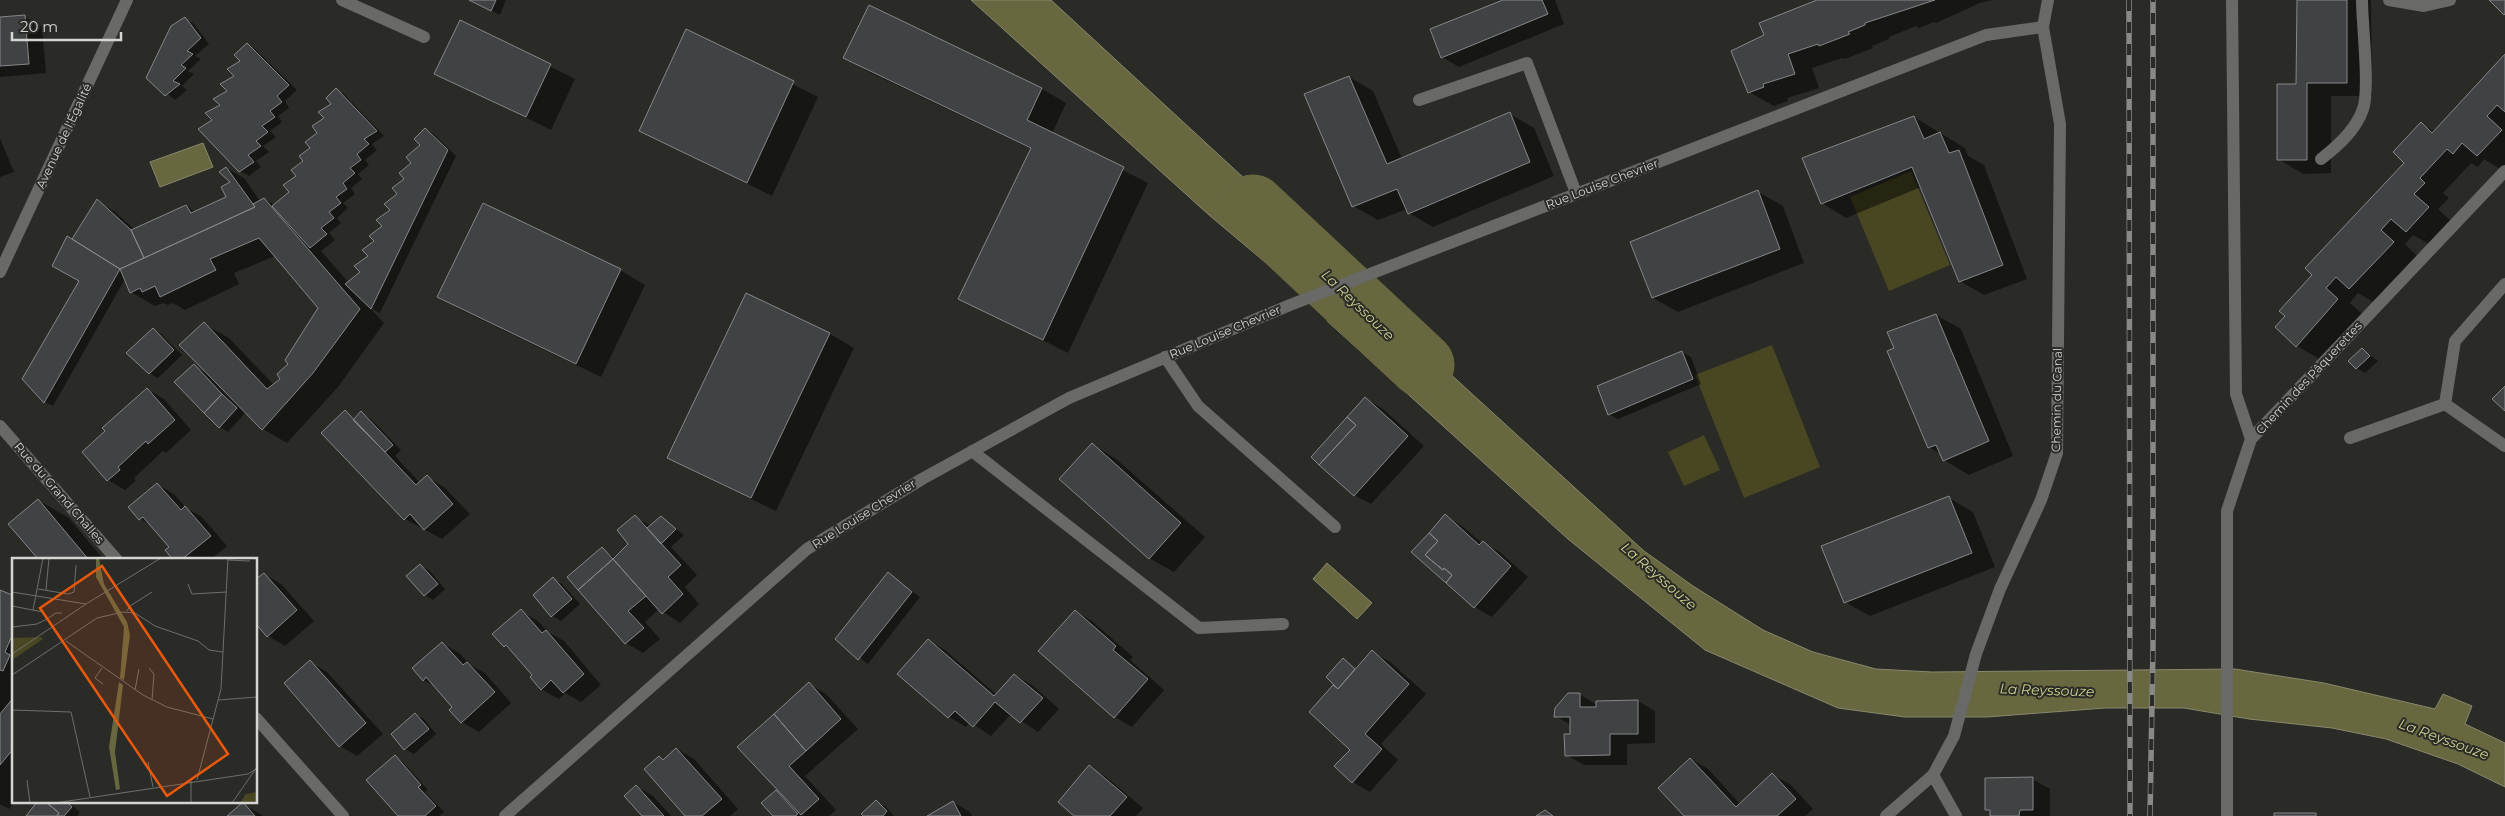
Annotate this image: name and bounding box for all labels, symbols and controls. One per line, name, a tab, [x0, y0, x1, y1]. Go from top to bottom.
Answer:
scale bar	[12, 10, 121, 42]
text: 20 m	[20, 17, 58, 36]
street label: Avenue de l'Égalité	[33, 81, 94, 191]
street label: Rue Louise Chevrier	[1543, 155, 1660, 212]
water label: La Reyssouze	[1318, 266, 1398, 344]
street label: Rue Louise Chevrier	[1167, 301, 1283, 362]
street label: Chemin des Pâquerettes	[2252, 318, 2365, 437]
street label: Chemin du Canal	[2048, 348, 2065, 452]
street label: Rue du Grand Challes	[11, 439, 108, 547]
street label: Rue Louise Chevrier	[809, 475, 919, 552]
water label: La Reyssouze	[1617, 538, 1701, 614]
inset map	[12, 558, 258, 804]
water label: La Reyssouze	[1999, 679, 2095, 701]
water label: La Reyssouze	[2396, 714, 2492, 764]

